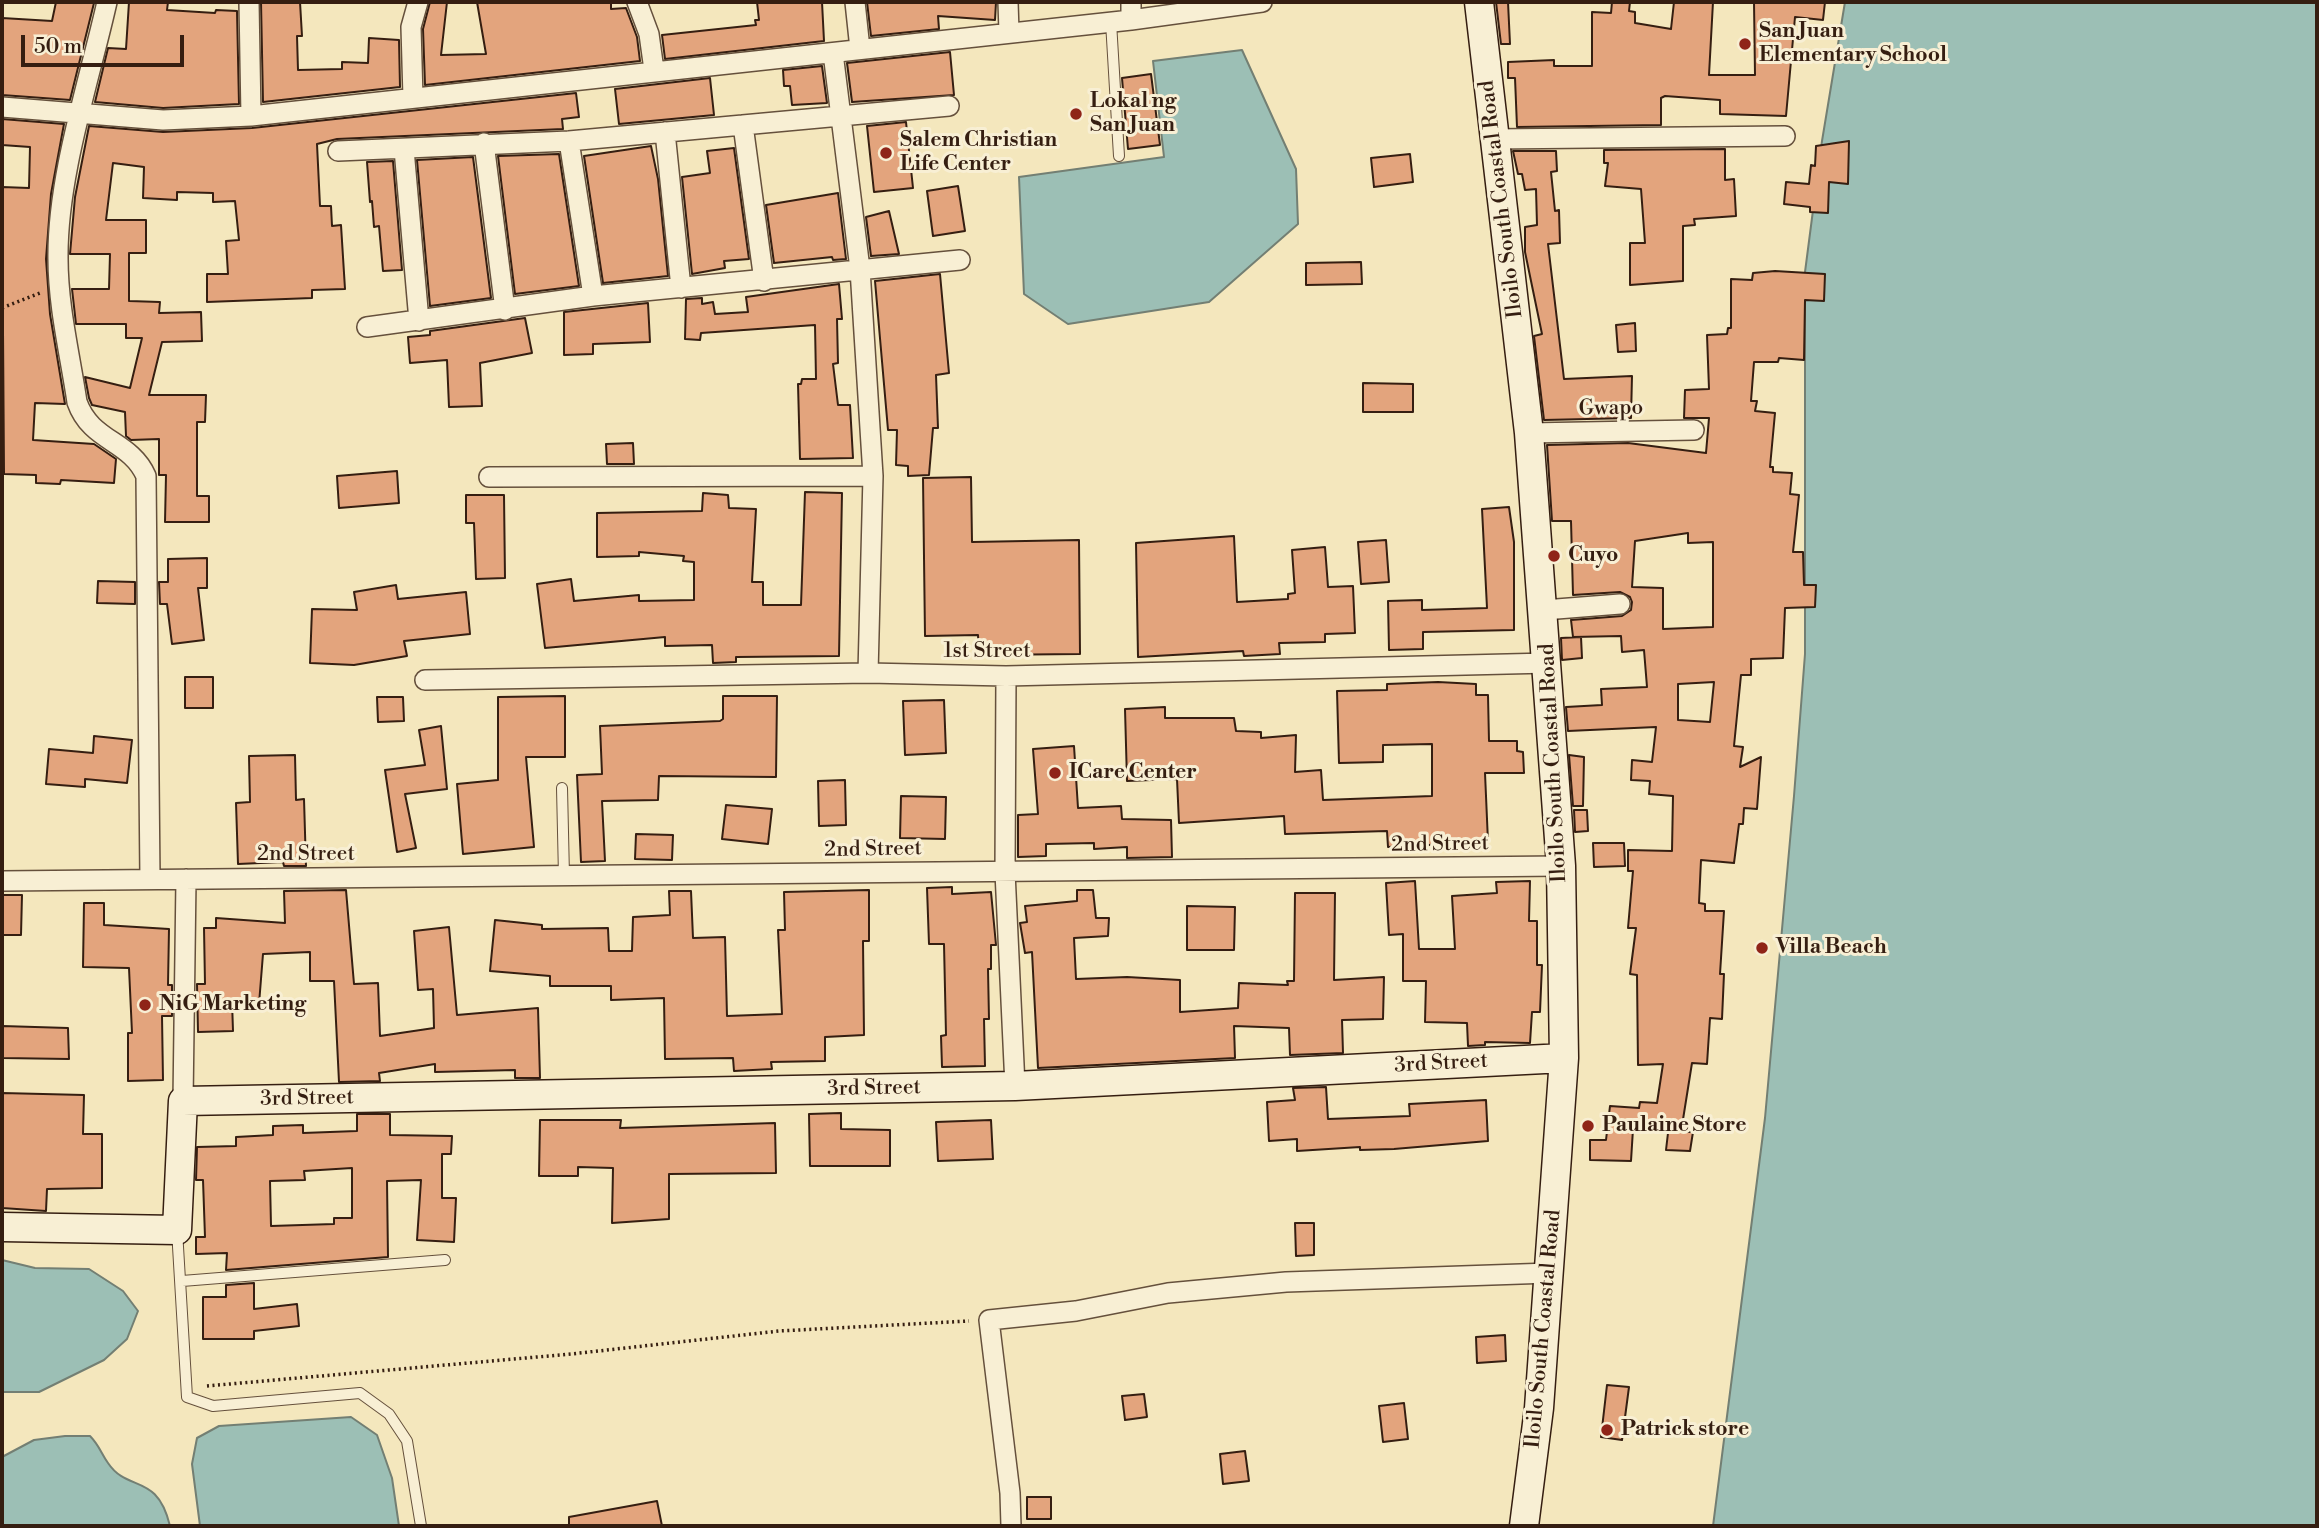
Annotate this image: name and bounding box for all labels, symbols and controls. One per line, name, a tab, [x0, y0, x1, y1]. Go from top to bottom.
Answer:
place label: San Juan Elementary School	[1759, 19, 1947, 69]
scale bar	[24, 21, 187, 65]
text: 50 m	[34, 34, 82, 60]
marker: San Juan Elementary School	[1737, 36, 1753, 52]
street label: Iloilo South Coastal Road	[1475, 79, 1529, 319]
place label: Lokal ng San Juan	[1090, 89, 1176, 139]
marker: Lokal ng San Juan	[1068, 106, 1084, 122]
place label: Salem Christian Life Center	[900, 128, 1057, 178]
marker: Salem Christian Life Center	[878, 145, 894, 161]
street label: Gwapo	[1578, 396, 1644, 422]
place label: Cuyo	[1568, 543, 1618, 569]
marker: Cuyo	[1546, 548, 1562, 564]
street label: 1st Street	[943, 639, 1031, 665]
street label: Iloilo South Coastal Road	[1535, 643, 1573, 883]
place label: ICare Center	[1069, 760, 1197, 786]
marker: ICare Center	[1047, 765, 1063, 781]
street label: 2nd Street	[1391, 832, 1489, 858]
street label: 2nd Street	[824, 837, 922, 863]
street label: 2nd Street	[257, 842, 355, 868]
place label: Villa Beach	[1776, 935, 1887, 961]
marker: Villa Beach	[1754, 940, 1770, 956]
place label: NiG Marketing	[159, 992, 306, 1018]
marker: NiG Marketing	[137, 997, 153, 1013]
street label: 3rd Street	[1394, 1049, 1488, 1079]
street label: 3rd Street	[827, 1076, 921, 1102]
street label: 3rd Street	[260, 1086, 354, 1112]
place label: Paulaine Store	[1602, 1113, 1746, 1139]
marker: Paulaine Store	[1580, 1118, 1596, 1134]
street label: Iloilo South Coastal Road	[1521, 1209, 1567, 1449]
place label: Patrick store	[1621, 1417, 1749, 1443]
marker: Patrick store	[1599, 1422, 1615, 1438]

